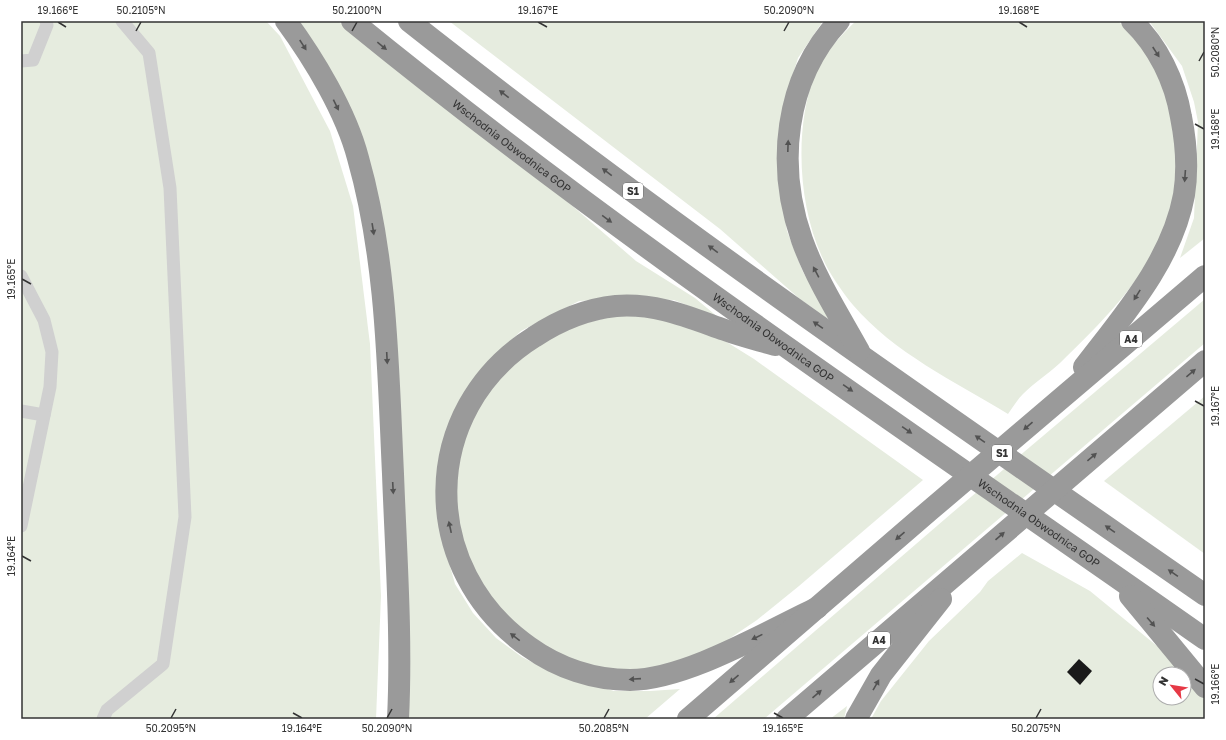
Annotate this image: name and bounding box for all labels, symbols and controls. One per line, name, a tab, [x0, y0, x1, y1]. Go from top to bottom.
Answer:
text: 19.166°E	[38, 4, 78, 16]
text: 50.2105°N	[116, 4, 166, 16]
text: 50.2100°N	[332, 4, 382, 16]
text: 19.167°E	[518, 4, 558, 16]
text: 50.2090°N	[764, 4, 814, 16]
text: 19.168°E	[999, 4, 1039, 16]
text: 50.2080°N	[1209, 27, 1221, 77]
one-way arrow	[299, 40, 307, 50]
one-way arrow	[377, 41, 388, 50]
one-way arrow	[1152, 47, 1160, 57]
one-way arrow	[498, 90, 509, 98]
street label: Wschodnia Obwodnica GOP	[450, 97, 574, 195]
one-way arrow	[333, 100, 339, 111]
text: 19.168°E	[1209, 109, 1221, 149]
one-way arrow	[785, 140, 792, 152]
one-way arrow	[602, 168, 613, 177]
one-way arrow	[1182, 170, 1189, 182]
road number: S1	[623, 183, 643, 199]
one-way arrow	[602, 215, 612, 223]
one-way arrow	[371, 223, 377, 235]
one-way arrow	[707, 245, 718, 253]
text: 19.165°E	[5, 259, 17, 299]
one-way arrow	[813, 266, 820, 278]
one-way arrow	[1134, 289, 1141, 301]
street label: Wschodnia Obwodnica GOP	[710, 290, 837, 385]
one-way arrow	[813, 321, 823, 329]
road number: A4	[1120, 331, 1142, 347]
one-way arrow	[384, 352, 391, 364]
one-way arrow	[1186, 368, 1197, 377]
one-way arrow	[842, 384, 853, 392]
text: 19.167°E	[1209, 386, 1221, 426]
one-way arrow	[1022, 422, 1033, 431]
one-way arrow	[902, 426, 912, 434]
one-way arrow	[975, 435, 986, 443]
road number: S1	[992, 445, 1012, 461]
one-way arrow	[1087, 452, 1097, 461]
street label: Wschodnia Obwodnica GOP	[976, 476, 1103, 570]
one-way arrow	[390, 482, 397, 494]
one-way arrow	[447, 521, 453, 533]
one-way arrow	[1105, 525, 1115, 533]
one-way arrow	[894, 532, 905, 541]
one-way arrow	[994, 532, 1005, 541]
text: 19.164°E	[5, 536, 17, 576]
one-way arrow	[1168, 569, 1179, 577]
one-way arrow	[1147, 616, 1156, 627]
road number: A4	[868, 632, 890, 648]
one-way arrow	[509, 633, 520, 641]
one-way arrow	[751, 634, 762, 640]
text: 19.166°E	[1209, 664, 1221, 704]
north arrow	[1152, 666, 1192, 706]
text: N	[1155, 674, 1171, 688]
one-way arrow	[729, 675, 740, 684]
one-way arrow	[629, 676, 641, 683]
one-way arrow	[872, 679, 879, 691]
one-way arrow	[812, 689, 822, 698]
text: 50.2095°N	[146, 722, 196, 734]
text: 19.164°E	[282, 722, 322, 734]
text: 50.2090°N	[362, 722, 412, 734]
text: 50.2085°N	[579, 722, 629, 734]
text: 19.165°E	[763, 722, 803, 734]
text: 50.2075°N	[1011, 722, 1061, 734]

